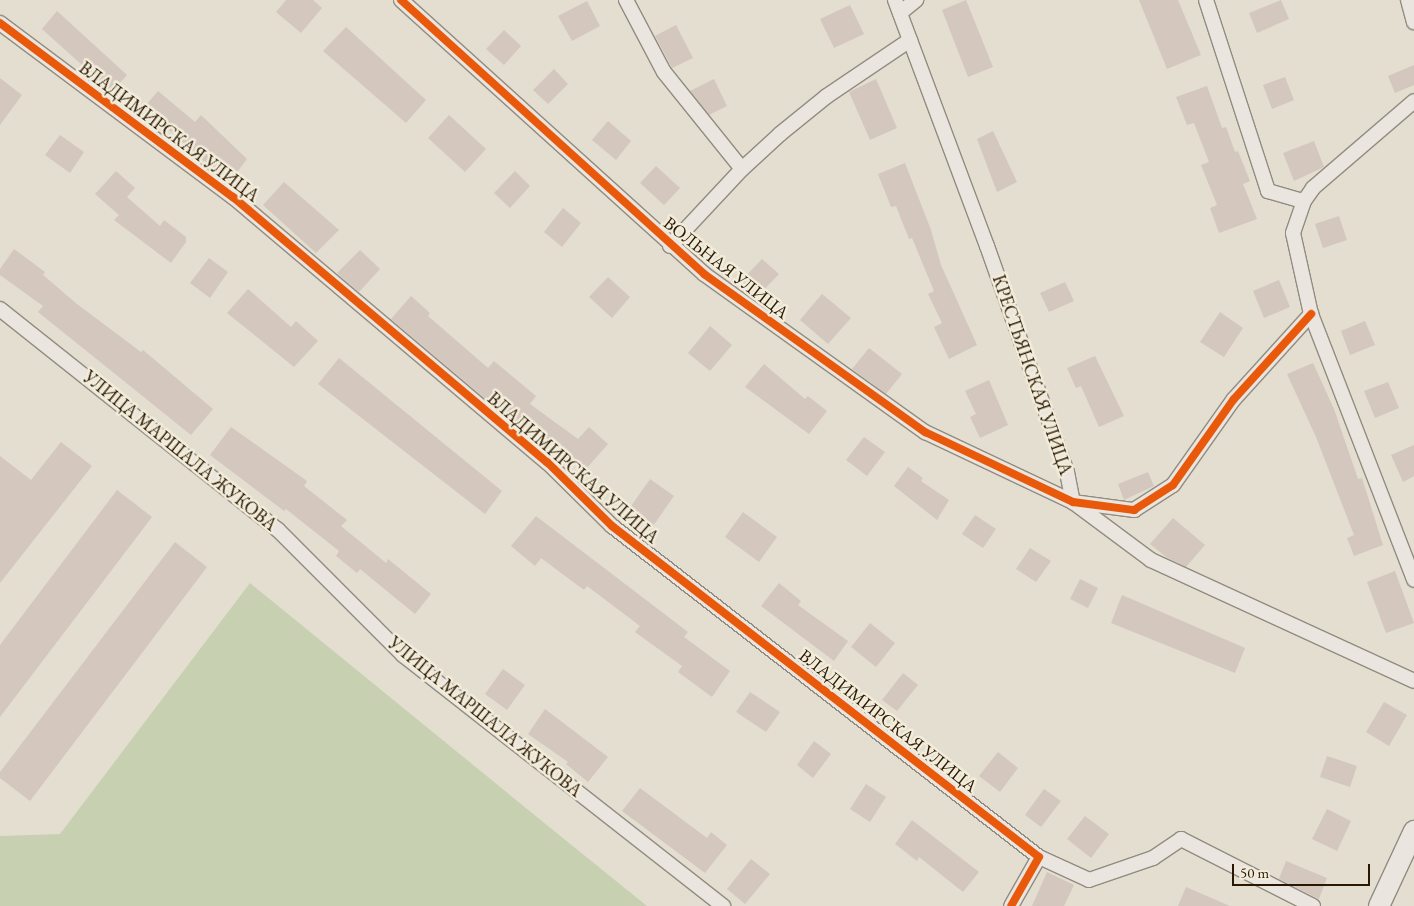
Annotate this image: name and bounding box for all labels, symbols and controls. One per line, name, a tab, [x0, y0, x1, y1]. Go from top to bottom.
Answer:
street label: ВЛАДИМИРСКАЯ УЛИЦА	[75, 57, 263, 207]
street label: ВОЛЬНАЯ УЛИЦА	[659, 212, 793, 324]
street label: КРЕСТЬЯНСКАЯ УЛИЦА	[988, 272, 1076, 478]
street label: УЛИЦА МАРШАЛА ЖУКОВА	[79, 366, 281, 536]
street label: ВЛАДИМИРСКАЯ УЛИЦА	[483, 388, 663, 548]
street label: УЛИЦА МАРШАЛА ЖУКОВА	[384, 632, 586, 802]
street label: ВЛАДИМИРСКАЯ УЛИЦА	[795, 645, 981, 797]
scale bar	[1234, 854, 1372, 886]
text: 50 m	[1240, 863, 1269, 882]

